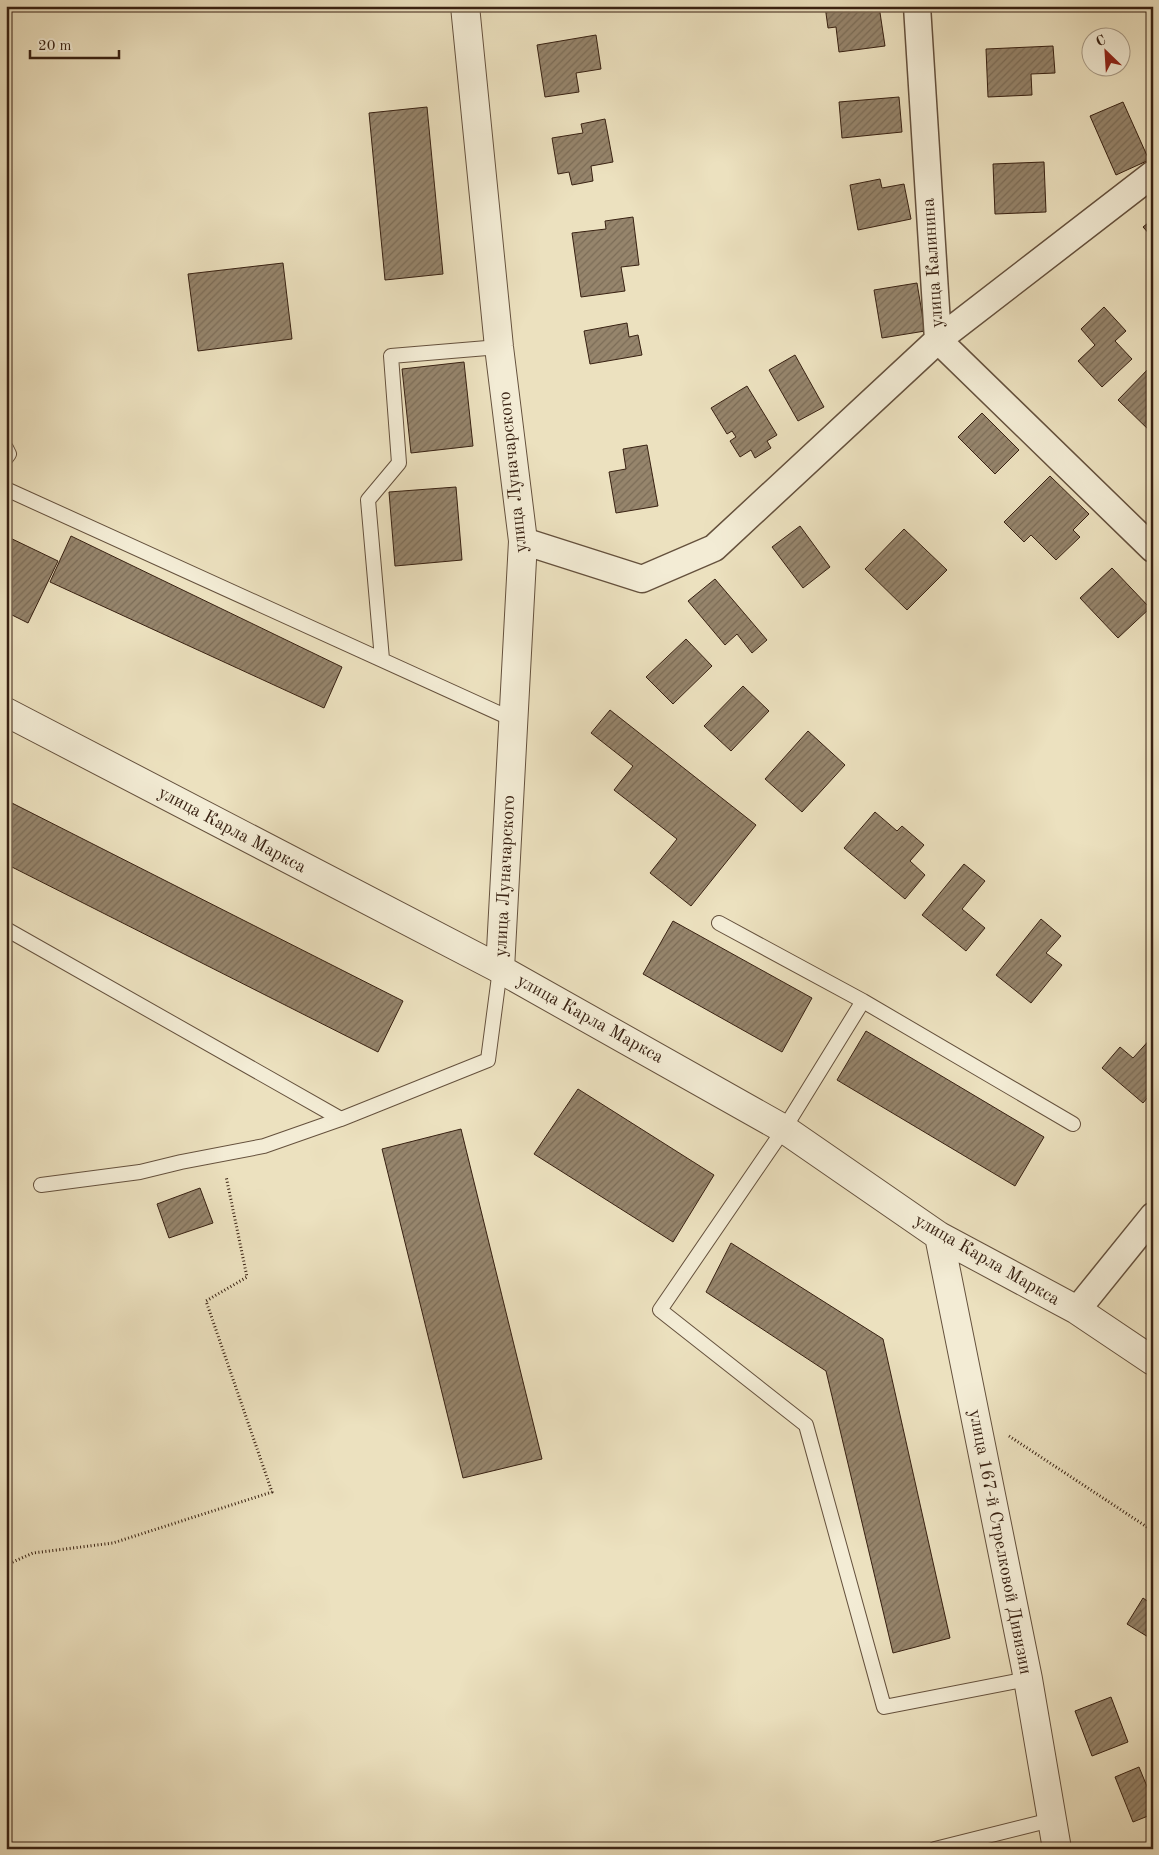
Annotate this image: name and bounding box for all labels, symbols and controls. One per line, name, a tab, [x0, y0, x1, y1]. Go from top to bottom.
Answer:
scale bar	[30, 28, 119, 60]
north arrow	[1082, 28, 1132, 78]
text: С	[1094, 33, 1108, 49]
text: 20 m	[38, 39, 72, 54]
street label: улица Калинина	[919, 197, 947, 329]
street label: улица Луначарского	[496, 390, 530, 554]
street label: улица Карла Маркса	[155, 783, 309, 877]
street label: улица Луначарского	[492, 794, 518, 957]
street label: улица Карла Маркса	[514, 971, 666, 1067]
street label: улица Карла Маркса	[911, 1211, 1063, 1309]
street label: улица 167-й Стрелковой Дивизии	[965, 1408, 1035, 1676]

